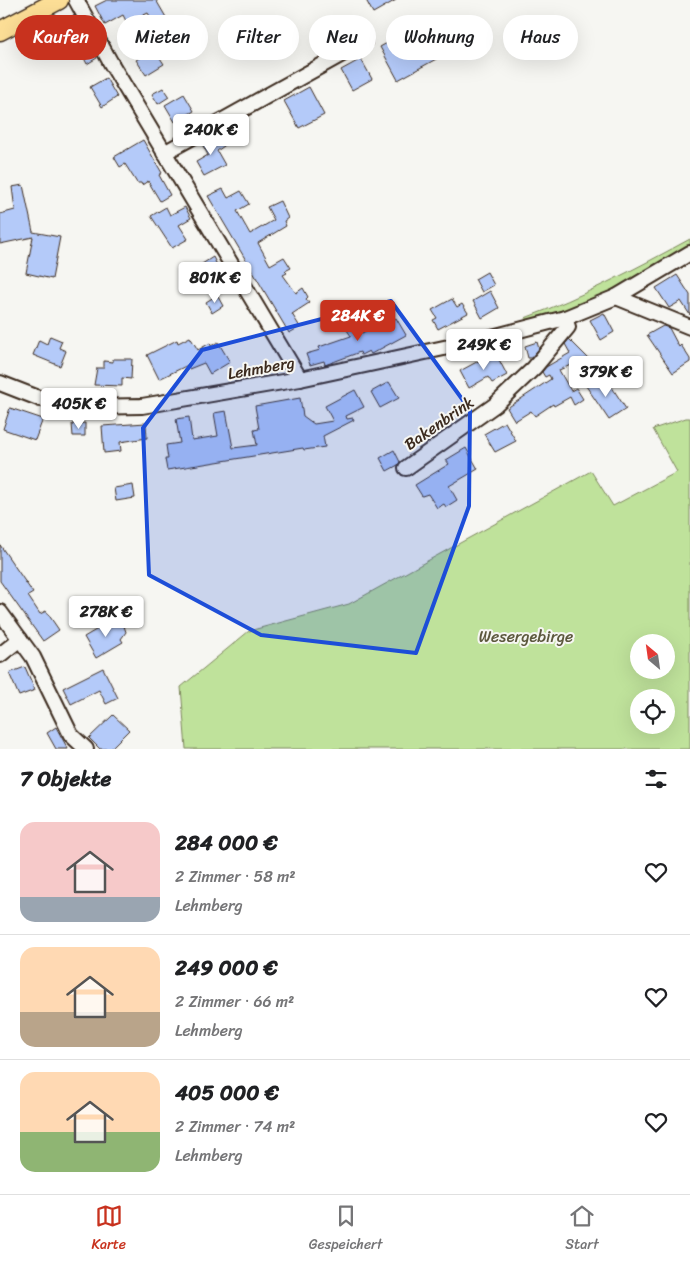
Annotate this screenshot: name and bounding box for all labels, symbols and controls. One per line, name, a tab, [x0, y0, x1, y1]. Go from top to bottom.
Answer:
chip: Kaufen	[15, 15, 107, 60]
chip: Mieten	[117, 15, 208, 60]
chip: Filter	[218, 15, 299, 60]
chip: Neu	[309, 15, 376, 60]
chip: Wohnung	[386, 15, 493, 60]
chip: Haus	[503, 15, 578, 60]
pin: 240K €	[170, 114, 252, 156]
text: 240K €	[184, 115, 238, 144]
pin: 801K €	[174, 262, 256, 304]
text: 801K €	[189, 263, 241, 292]
pin: 284K €	[317, 300, 399, 342]
text: 284K €	[331, 301, 385, 330]
pin: 249K €	[443, 328, 525, 371]
text: 249K €	[457, 330, 511, 359]
street label: Lehmberg	[225, 348, 297, 388]
pin: 379K €	[565, 356, 647, 398]
text: 379K €	[580, 357, 632, 386]
pin: 405K €	[38, 388, 120, 430]
street label: Bakenbrink	[398, 388, 480, 458]
text: 405K €	[52, 389, 106, 418]
pin: 278K €	[65, 596, 147, 638]
text: 278K €	[80, 597, 132, 626]
park label: Wesergebirge	[479, 622, 573, 651]
north arrow	[630, 634, 675, 679]
map controls	[630, 634, 675, 734]
button: locate	[630, 689, 675, 734]
text: 7 Objekte	[20, 760, 111, 798]
icon: filters	[642, 765, 670, 793]
text: 284 000 €	[175, 824, 278, 862]
icon: home	[60, 842, 120, 902]
icon: heart	[642, 858, 670, 886]
text: 2 Zimmer · 58 m²	[175, 862, 296, 891]
text: Lehmberg	[175, 891, 243, 920]
text: 249 000 €	[175, 949, 278, 987]
icon: home	[60, 967, 120, 1027]
icon: heart	[642, 983, 670, 1011]
text: 2 Zimmer · 66 m²	[175, 987, 294, 1016]
text: Lehmberg	[175, 1016, 243, 1045]
text: 405 000 €	[175, 1074, 279, 1112]
icon: home	[60, 1092, 120, 1152]
icon: heart	[642, 1108, 670, 1136]
text: 2 Zimmer · 74 m²	[175, 1112, 295, 1141]
text: Lehmberg	[175, 1141, 243, 1170]
tab: Karte	[91, 1202, 126, 1257]
tab: Gespeichert	[309, 1202, 383, 1257]
tab: Start	[565, 1202, 599, 1257]

